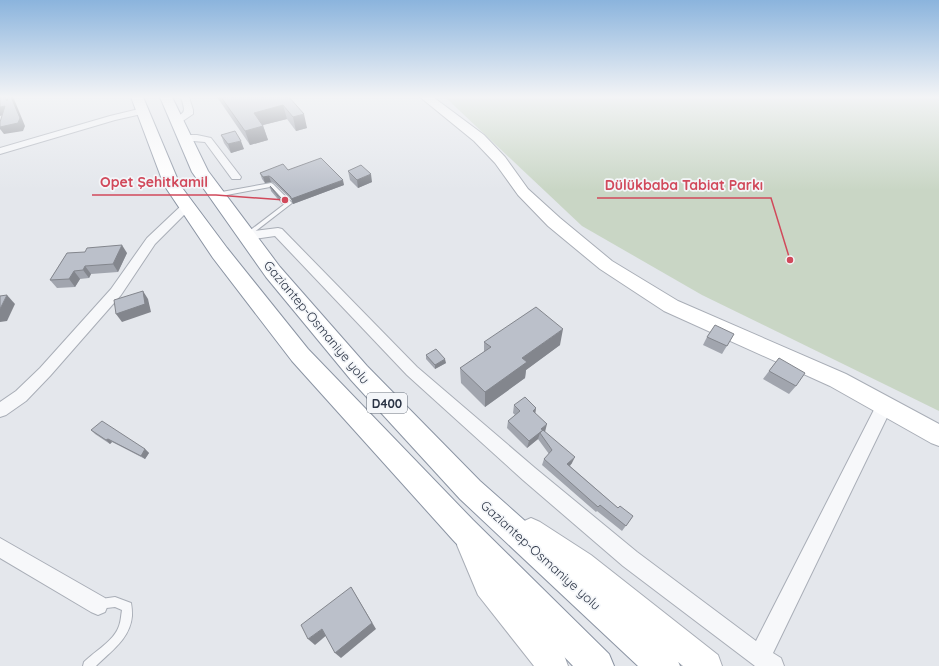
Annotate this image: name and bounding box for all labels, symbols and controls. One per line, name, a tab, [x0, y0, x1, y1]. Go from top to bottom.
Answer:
callout: Opet Şehitkamil	[92, 169, 216, 195]
callout: Dülükbaba Tabiat Parkı	[597, 172, 771, 198]
text: Opet Şehitkamil	[100, 173, 208, 191]
text: Dülükbaba Tabiat Parkı	[605, 176, 763, 194]
street label: Gaziantep-Osmaniye yolu	[261, 257, 373, 387]
road number: D400	[367, 393, 407, 413]
street label: Gaziantep-Osmaniye yolu	[478, 497, 604, 613]

